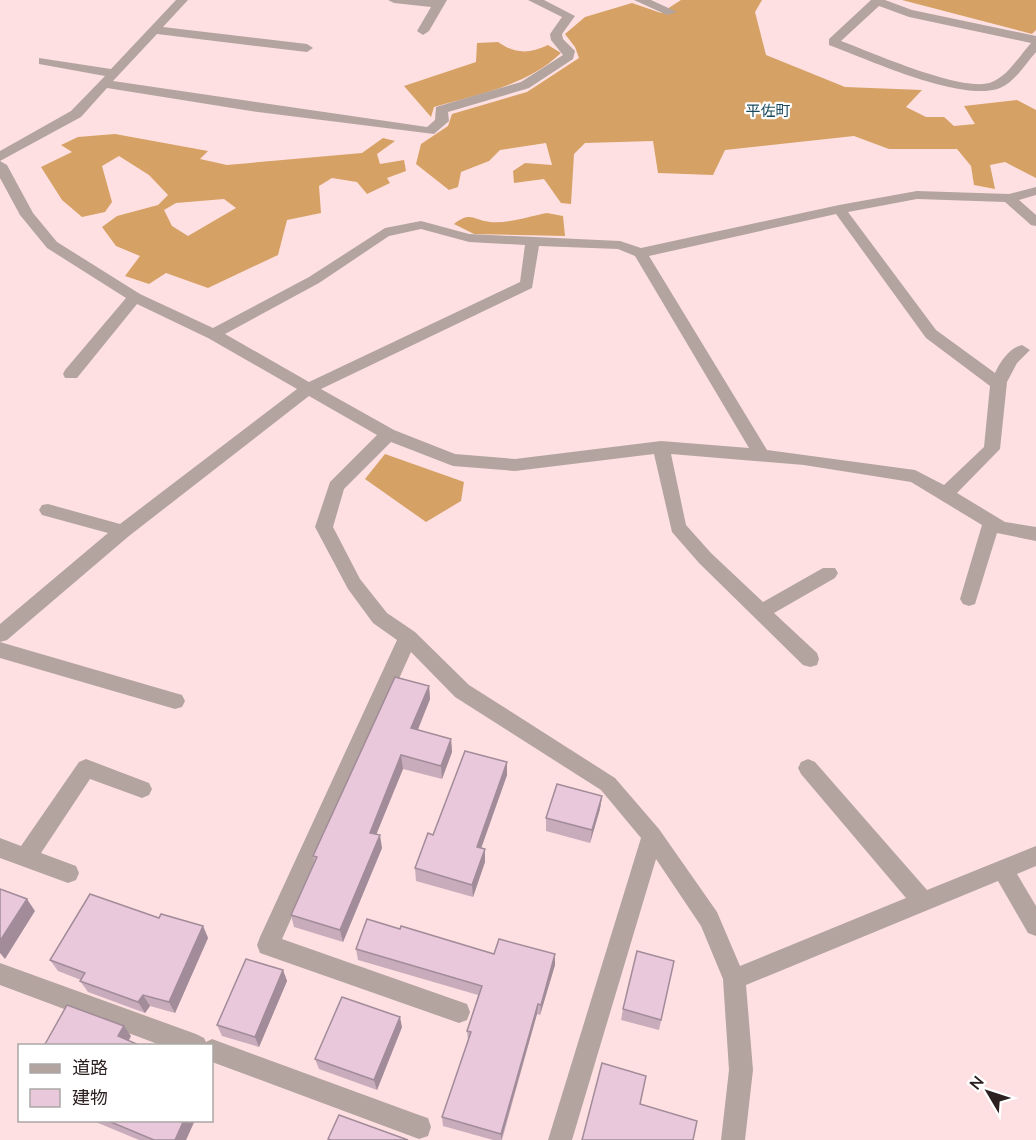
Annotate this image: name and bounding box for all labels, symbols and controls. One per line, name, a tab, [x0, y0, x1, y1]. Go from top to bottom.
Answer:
district label: 平佐町	[745, 101, 791, 121]
legend	[18, 1044, 213, 1122]
text: 道路	[72, 1056, 108, 1080]
north arrow	[958, 1062, 1018, 1122]
text: N	[965, 1072, 989, 1095]
text: 建物	[72, 1086, 108, 1110]

